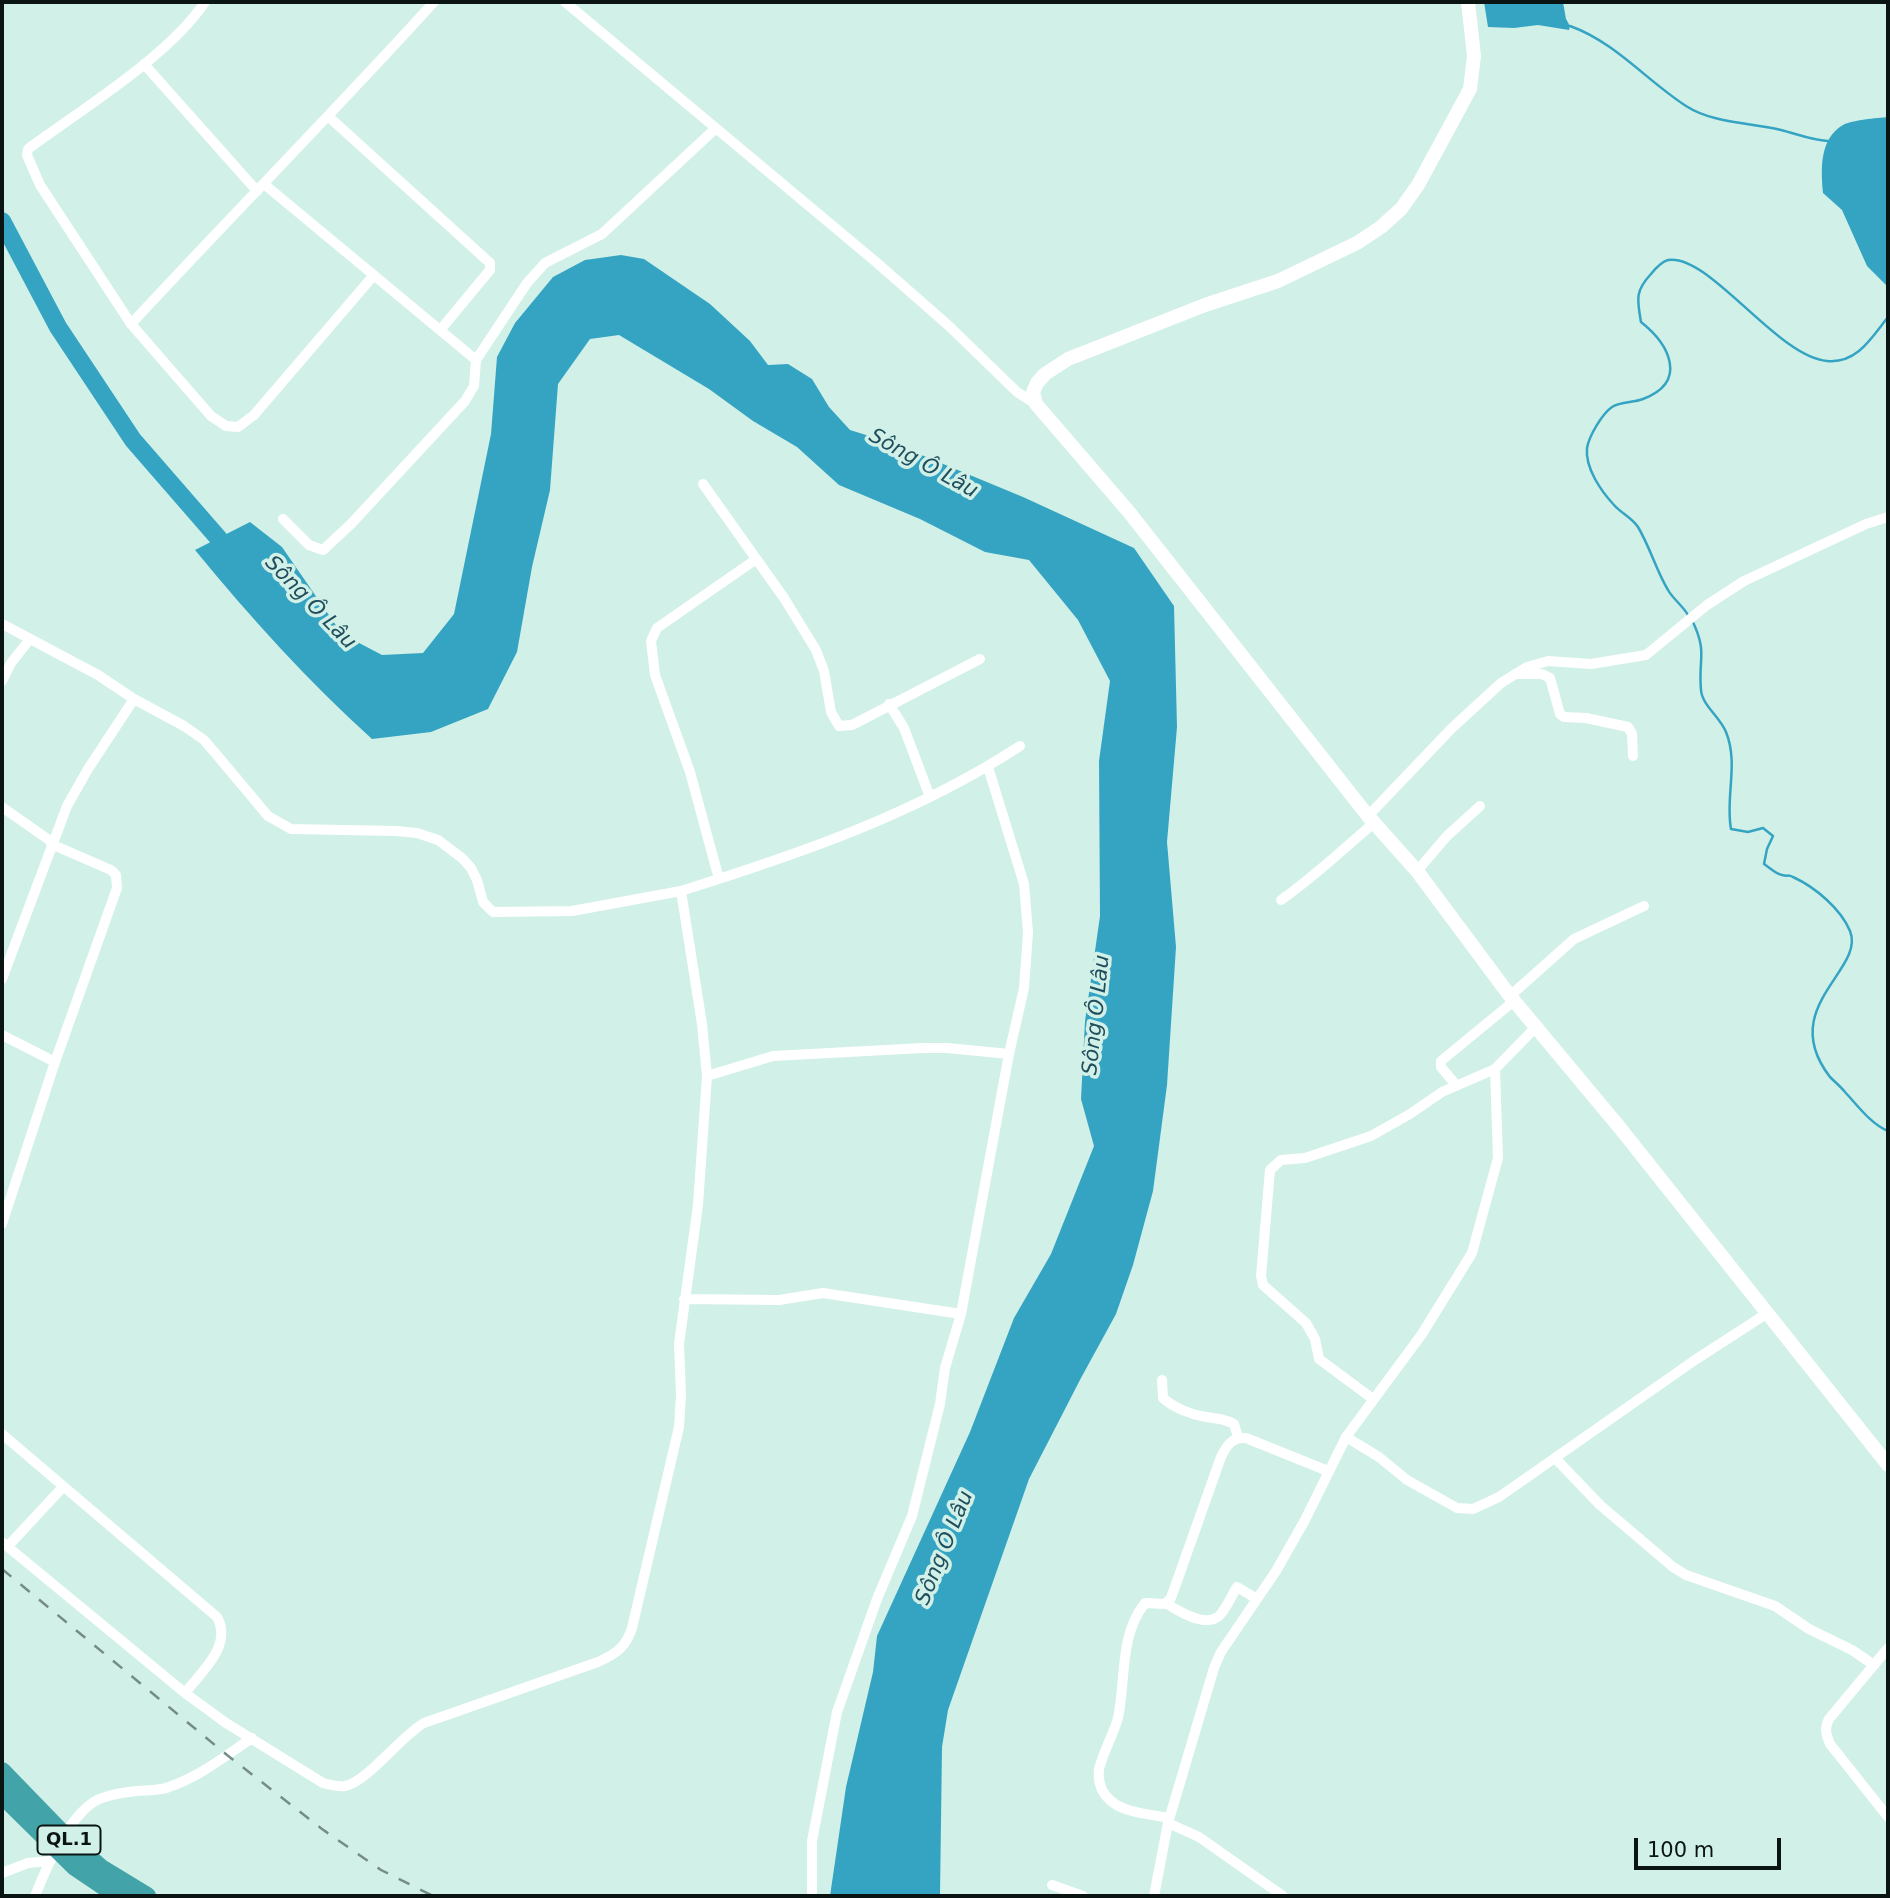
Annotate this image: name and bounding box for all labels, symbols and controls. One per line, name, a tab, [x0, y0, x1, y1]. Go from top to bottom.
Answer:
water label: Sông Ô Lâu	[864, 424, 982, 504]
water label: Sông Ô Lâu	[259, 551, 361, 655]
water label: Sông Ô Lâu	[1078, 954, 1116, 1076]
water label: Sông Ô Lâu	[911, 1487, 979, 1609]
scale bar	[1638, 1825, 1785, 1869]
road number: QL.1	[38, 1826, 100, 1854]
text: 100 m	[1647, 1838, 1714, 1862]

